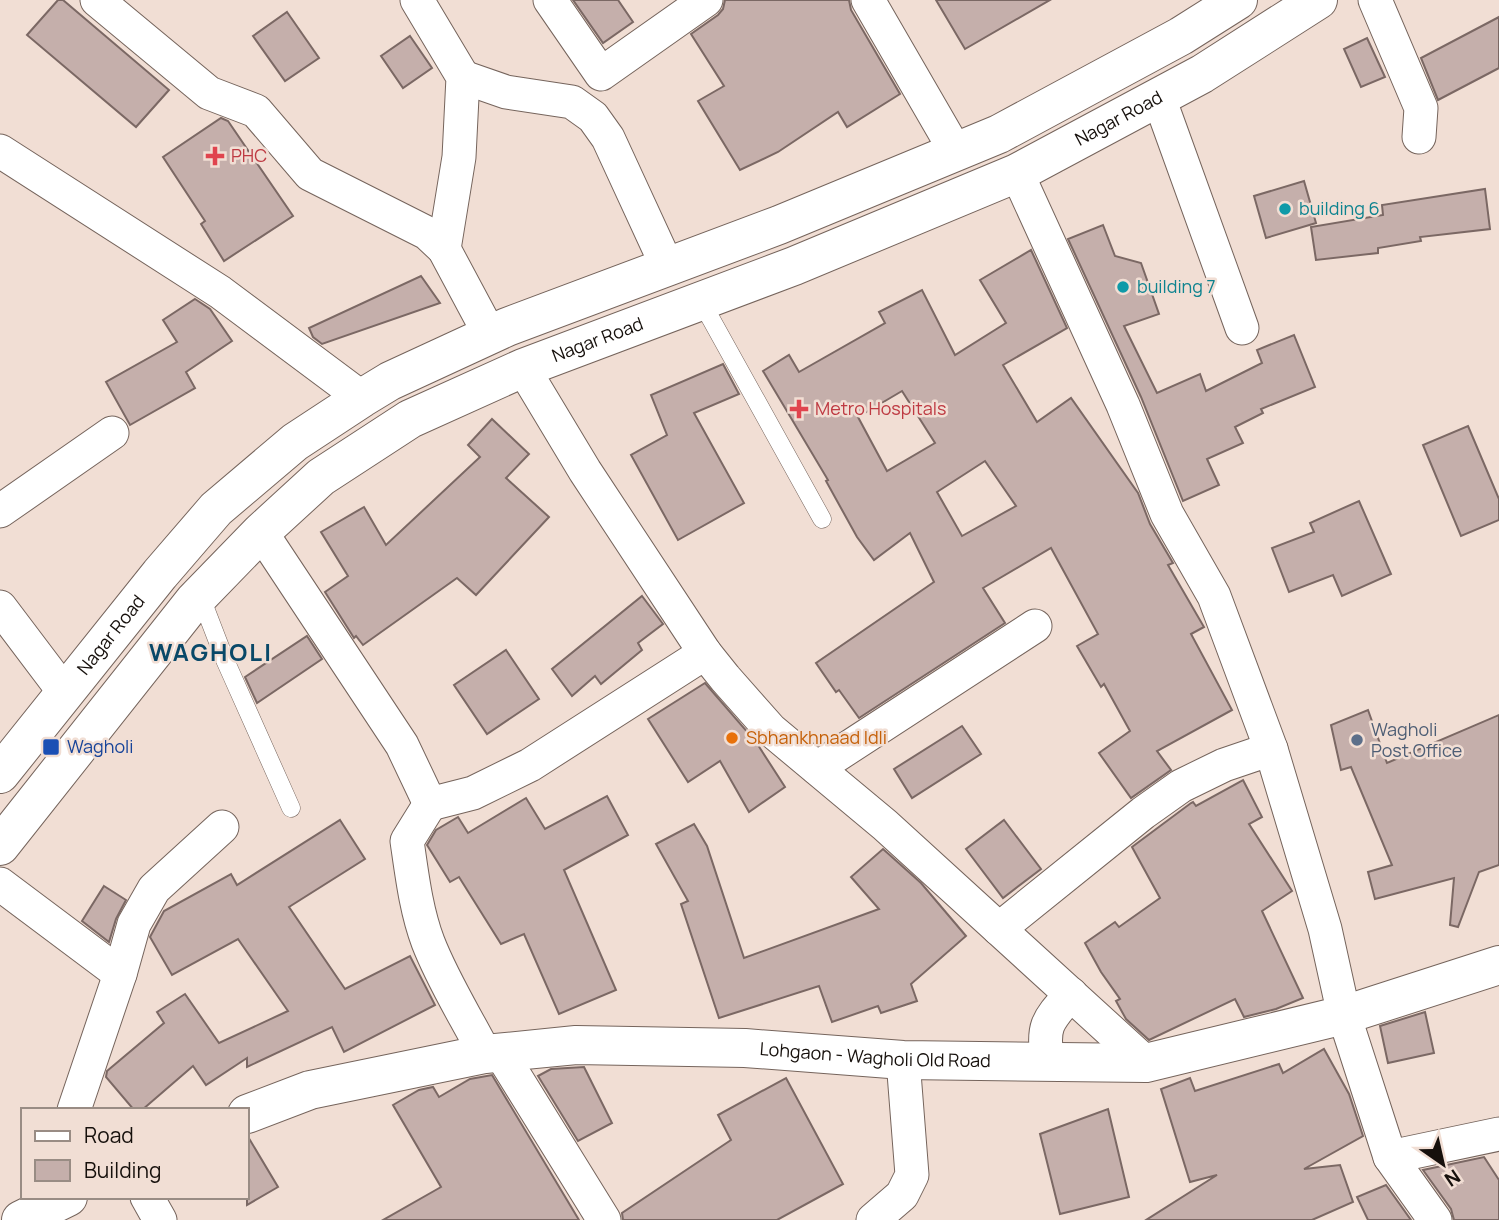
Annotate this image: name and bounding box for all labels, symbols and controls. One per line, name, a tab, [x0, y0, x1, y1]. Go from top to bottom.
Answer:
street label: Nagar Road	[1071, 84, 1166, 151]
place label: PHC	[231, 143, 267, 167]
marker: PHC	[205, 146, 225, 166]
place label: building 6	[1299, 196, 1380, 220]
marker: building 6	[1277, 201, 1293, 217]
place label: building 7	[1137, 274, 1216, 298]
marker: building 7	[1115, 279, 1131, 295]
street label: Nagar Road	[548, 311, 646, 367]
place label: Metro Hospitals	[815, 396, 946, 420]
marker: Metro Hospitals	[789, 399, 809, 419]
street label: Nagar Road	[71, 589, 150, 679]
district label: WAGHOLI	[149, 635, 273, 668]
place label: Wagholi Post Office	[1371, 717, 1462, 762]
place label: Sbhankhnaad Idli	[746, 725, 887, 749]
marker: Sbhankhnaad Idli	[724, 730, 740, 746]
marker: Wagholi Post Office	[1349, 732, 1365, 748]
place label: Wagholi	[67, 734, 133, 758]
marker: Wagholi	[41, 737, 61, 757]
street label: Lohgaon - Wagholi Old Road	[759, 1036, 991, 1072]
legend	[21, 1108, 248, 1199]
text: Road	[84, 1121, 134, 1149]
north arrow	[1408, 1129, 1478, 1199]
text: Building	[84, 1156, 161, 1184]
text: N	[1440, 1163, 1465, 1193]

